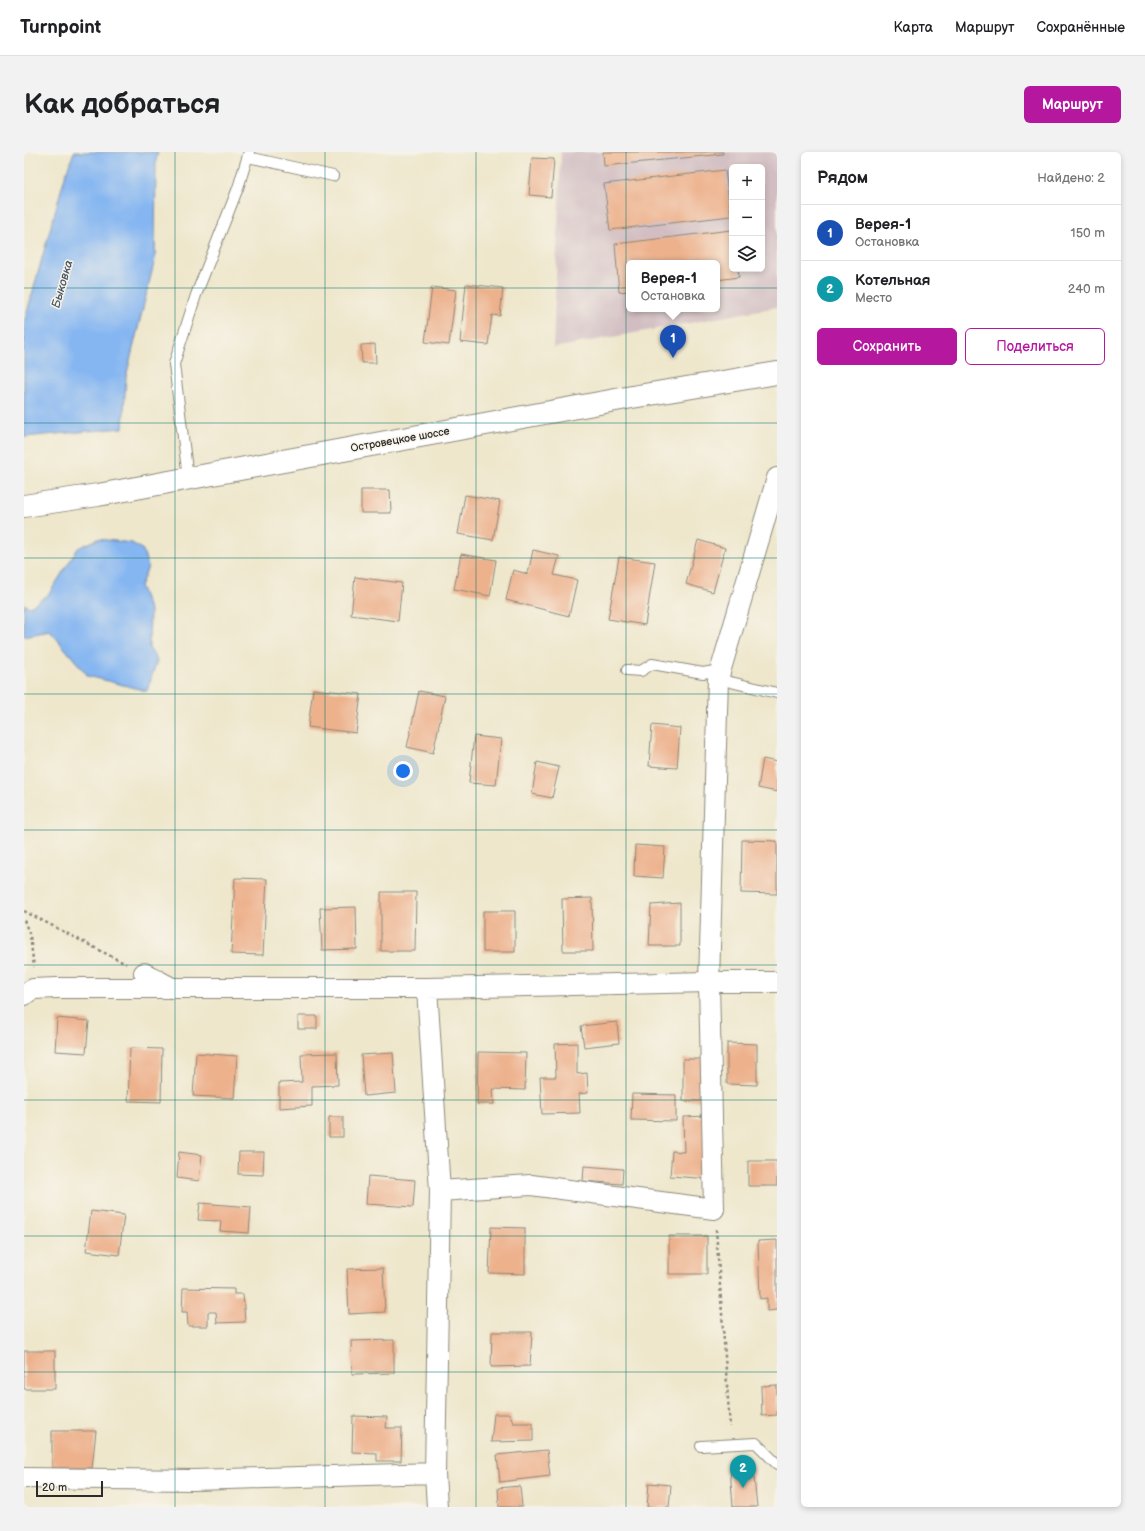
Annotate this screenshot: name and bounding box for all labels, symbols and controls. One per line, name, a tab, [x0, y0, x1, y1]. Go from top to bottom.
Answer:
text: Turnpoint	[20, 16, 101, 39]
text: Карта	[894, 19, 933, 36]
text: Маршрут	[955, 19, 1015, 36]
text: Сохранённые	[1037, 19, 1125, 36]
button: Маршрут	[1024, 86, 1121, 123]
text: Как добраться	[24, 88, 221, 121]
map controls	[729, 164, 765, 272]
button: +	[729, 164, 765, 200]
text: Рядом	[817, 168, 868, 188]
text: Найдено: 2	[1037, 170, 1105, 186]
button: −	[729, 200, 765, 236]
text: Верея-1	[855, 215, 911, 234]
text: 1	[827, 225, 833, 241]
text: 150 m	[1071, 225, 1105, 241]
text: Остановка	[855, 234, 920, 250]
button: layers	[729, 236, 765, 272]
water label: Быковка	[48, 258, 76, 310]
popup	[626, 260, 720, 312]
text: Верея-1	[641, 269, 697, 288]
text: Котельная	[855, 271, 930, 290]
text: 2	[826, 281, 834, 297]
text: 240 m	[1068, 281, 1105, 297]
text: Остановка	[641, 288, 705, 304]
text: Место	[855, 290, 892, 306]
pin: 1	[660, 325, 686, 358]
button: Сохранить	[817, 328, 957, 365]
button: Поделиться	[965, 328, 1105, 365]
street label: Островецкое шоссе	[350, 424, 451, 455]
your location	[393, 761, 413, 781]
pin: 2	[730, 1455, 756, 1488]
scale bar	[36, 1479, 103, 1498]
text: 20 m	[42, 1481, 67, 1494]

